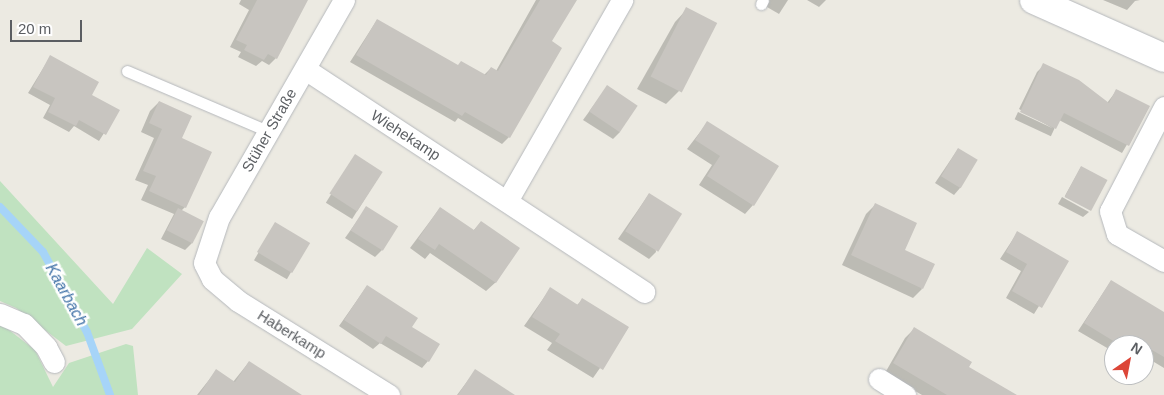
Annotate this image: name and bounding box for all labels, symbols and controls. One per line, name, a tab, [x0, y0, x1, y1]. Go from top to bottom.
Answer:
scale bar	[12, 10, 85, 42]
text: 20 m	[18, 20, 51, 37]
street label: Stüher Straße	[238, 85, 300, 175]
street label: Wiehekamp	[368, 106, 444, 164]
water label: Kaarbach	[41, 260, 91, 330]
street label: Haberkamp	[254, 306, 330, 362]
north arrow	[1104, 335, 1154, 385]
text: N	[1128, 339, 1145, 358]

